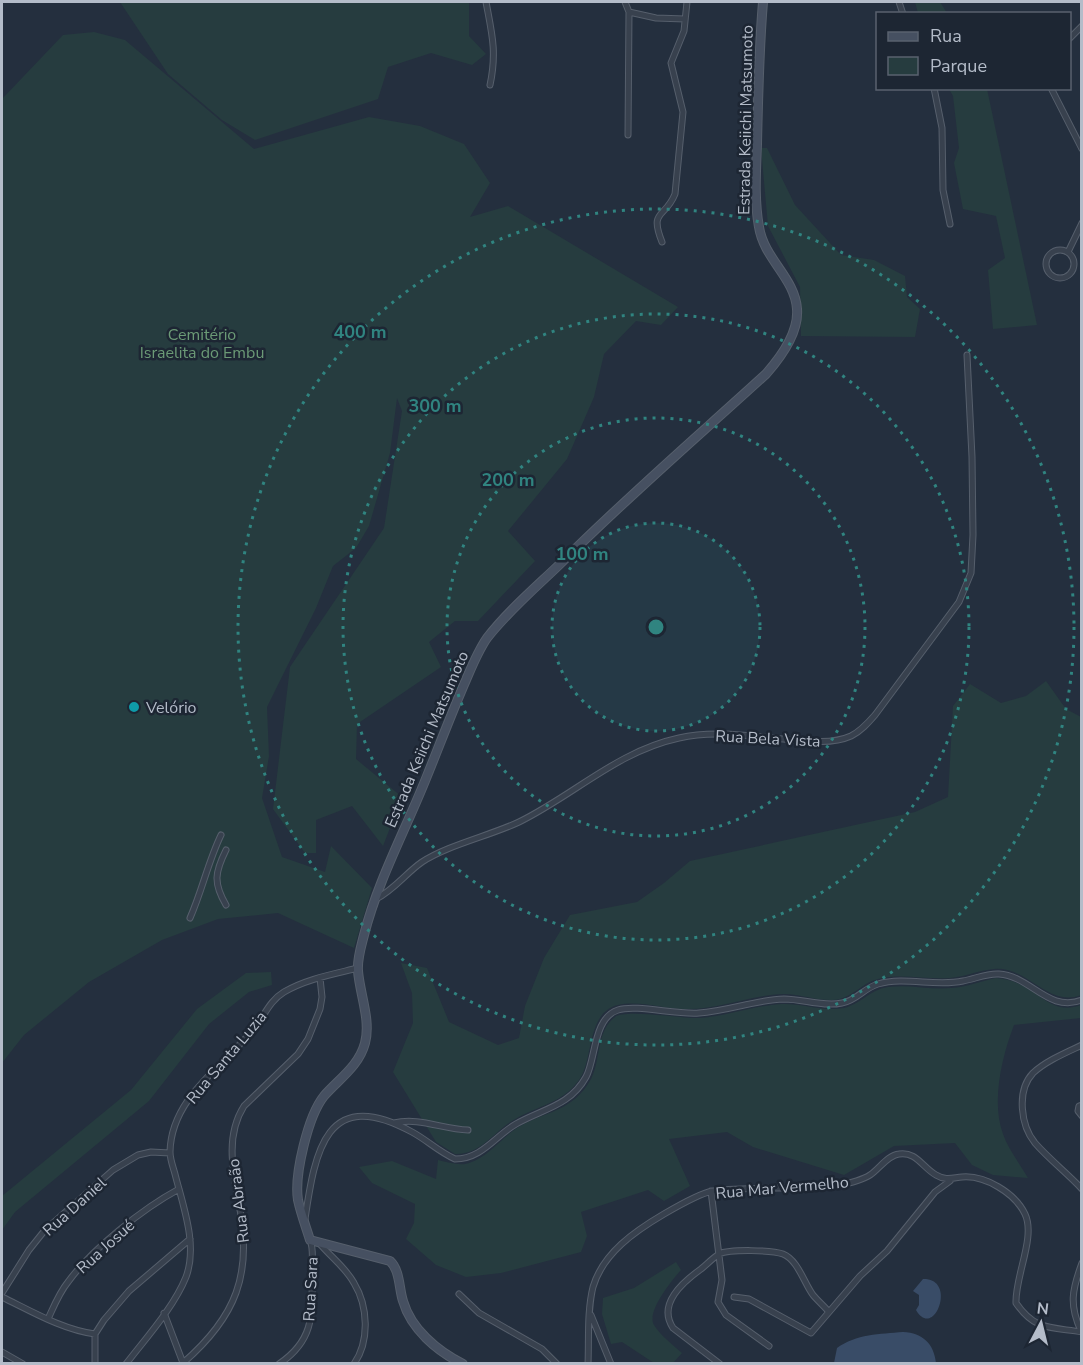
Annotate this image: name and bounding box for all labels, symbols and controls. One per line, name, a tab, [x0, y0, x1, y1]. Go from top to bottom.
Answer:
legend	[876, 12, 1071, 90]
text: Rua	[930, 24, 962, 48]
street label: Estrada Keiichi Matsumoto	[733, 25, 759, 215]
text: Parque	[930, 54, 987, 78]
text: 400 m	[333, 320, 387, 344]
park label: Cemitério Israelita do Embu	[140, 324, 264, 364]
text: 300 m	[408, 394, 462, 418]
text: 200 m	[481, 468, 535, 492]
text: 100 m	[555, 542, 609, 566]
centre of rings	[646, 617, 666, 637]
street label: Estrada Keiichi Matsumoto	[380, 648, 474, 831]
place label: Velório	[145, 697, 197, 719]
marker: Velório	[127, 700, 141, 714]
street label: Rua Bela Vista	[715, 725, 821, 753]
street label: Rua Santa Luzia	[181, 1007, 272, 1109]
street label: Rua Abraão	[223, 1157, 255, 1244]
street label: Rua Mar Vermelho	[715, 1171, 850, 1205]
street label: Rua Daniel	[38, 1172, 111, 1241]
street label: Rua Josué	[72, 1215, 140, 1279]
street label: Rua Sara	[298, 1256, 324, 1322]
north arrow	[1011, 1293, 1071, 1353]
text: N	[1035, 1297, 1050, 1321]

